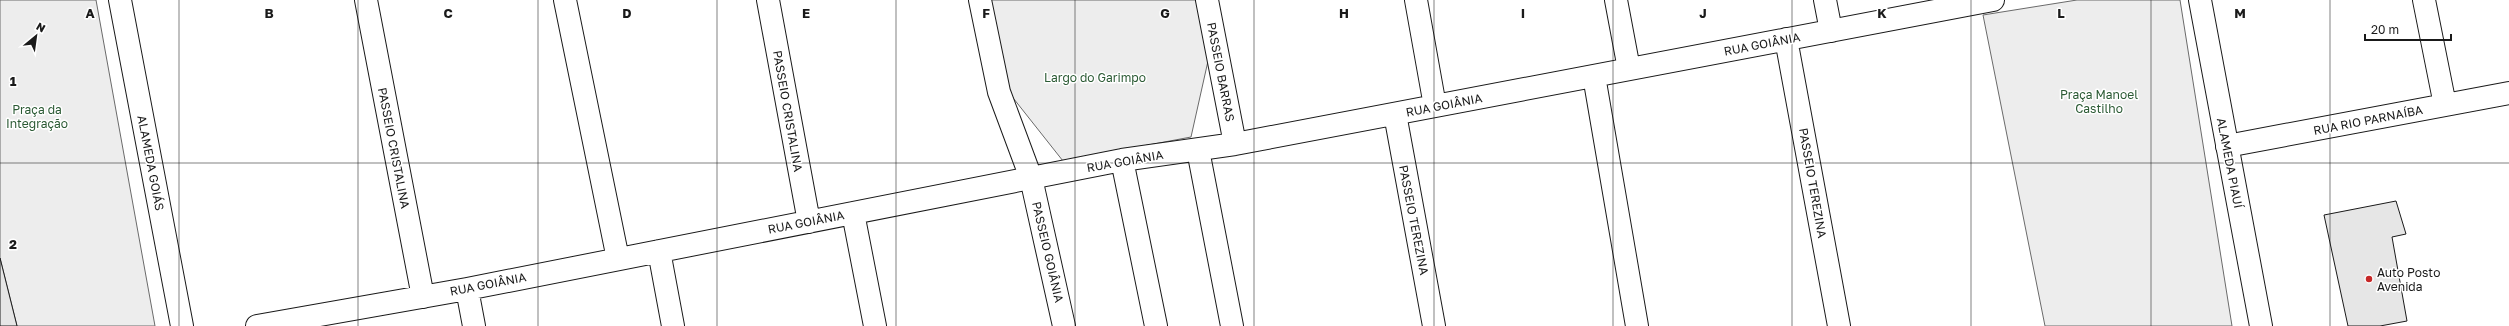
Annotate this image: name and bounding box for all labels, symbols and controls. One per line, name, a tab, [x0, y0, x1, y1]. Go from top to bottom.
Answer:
text: A	[85, 5, 95, 21]
text: B	[264, 5, 274, 21]
text: C	[443, 5, 453, 21]
text: D	[622, 5, 632, 21]
text: E	[802, 5, 810, 21]
text: F	[982, 5, 990, 21]
text: G	[1160, 5, 1170, 21]
text: H	[1339, 5, 1349, 21]
text: I	[1521, 5, 1525, 21]
text: J	[1699, 5, 1707, 21]
text: K	[1877, 5, 1887, 21]
text: L	[2057, 5, 2065, 21]
text: M	[2234, 5, 2246, 21]
north arrow	[16, 16, 56, 56]
scale bar	[2365, 16, 2451, 42]
text: N	[34, 19, 48, 35]
street label: PASSEIO BARRAS	[1204, 21, 1238, 123]
text: 20 m	[2371, 22, 2399, 37]
street label: RUA GOIÂNIA	[1723, 29, 1801, 59]
street label: PASSEIO CRISTALINA	[770, 49, 806, 173]
park label: Largo do Garimpo	[1044, 70, 1146, 85]
text: 1	[10, 73, 17, 89]
street label: PASSEIO CRISTALINA	[375, 86, 413, 210]
park label: Praça Manoel Castilho	[2060, 87, 2138, 116]
street label: RUA GOIÂNIA	[1405, 90, 1483, 120]
park label: Praça da Integração	[6, 102, 68, 131]
street label: RUA RIO PARNAÍBA	[2312, 102, 2424, 138]
street label: ALAMEDA GOIÁS	[134, 114, 168, 212]
street label: ALAMEDA PIAUÍ	[2214, 116, 2246, 211]
street label: PASSEIO TEREZINA	[1796, 127, 1830, 239]
street label: RUA GOIÂNIA	[1086, 147, 1164, 175]
street label: PASSEIO TEREZINA	[1396, 164, 1432, 276]
street label: PASSEIO GOIÂNIA	[1029, 200, 1067, 304]
street label: RUA GOIÂNIA	[767, 207, 845, 237]
text: 2	[9, 236, 17, 252]
place label: Auto Posto Avenida	[2377, 265, 2440, 294]
street label: RUA GOIÂNIA	[449, 269, 527, 299]
marker: Auto Posto Avenida	[2364, 274, 2374, 284]

